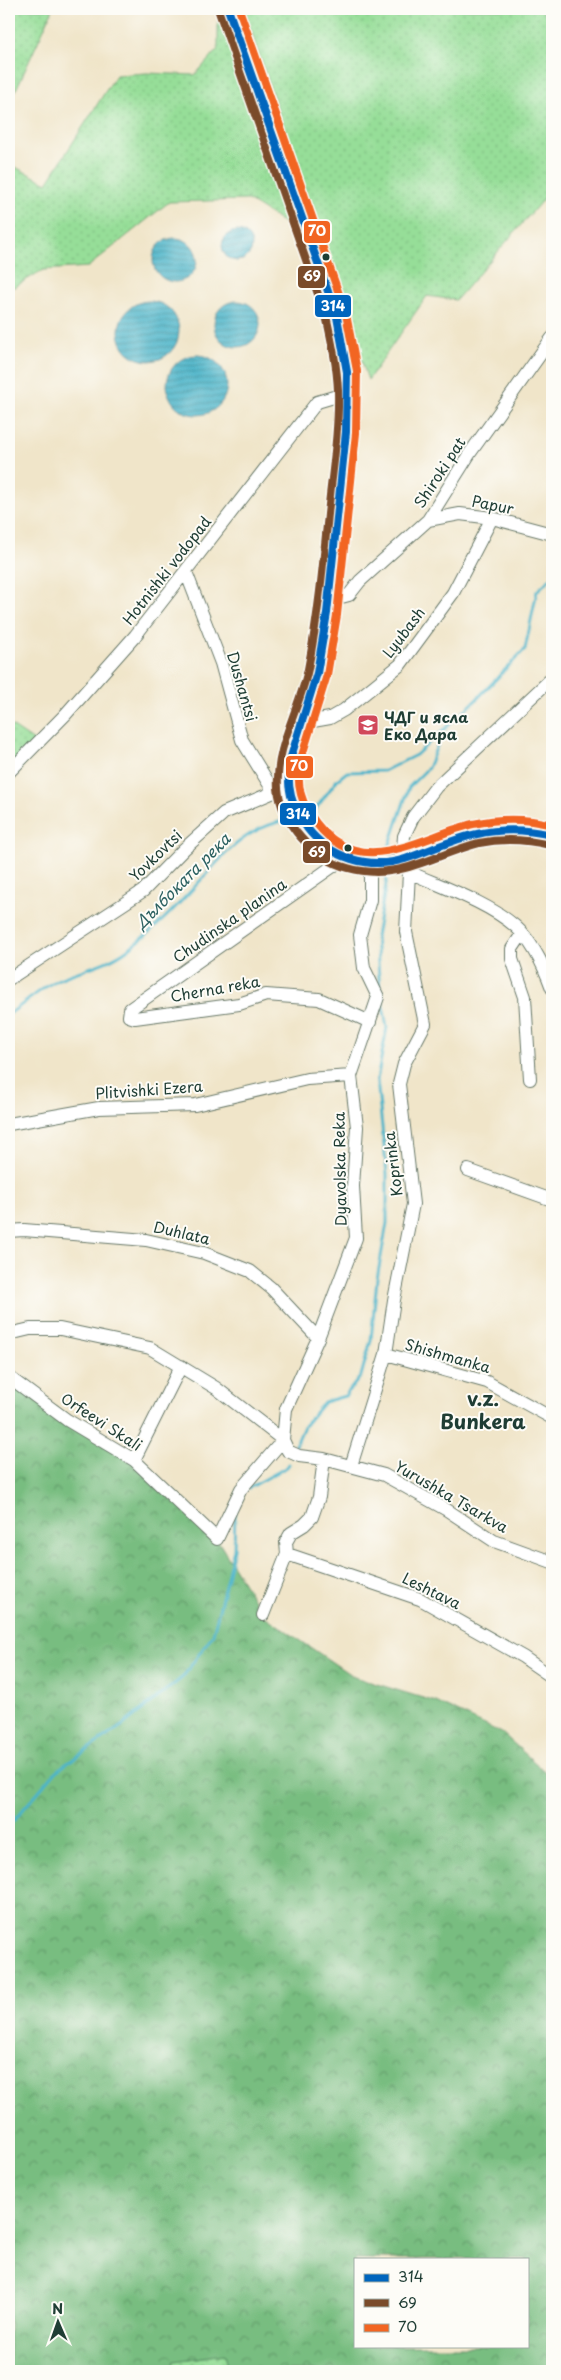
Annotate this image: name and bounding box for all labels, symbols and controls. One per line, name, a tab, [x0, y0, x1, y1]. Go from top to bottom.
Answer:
line badge: 70	[303, 220, 331, 244]
text: 70	[308, 220, 326, 241]
unlabelled marker	[321, 252, 331, 262]
line badge: 69	[297, 265, 326, 289]
text: 69	[303, 265, 321, 286]
line badge: 314	[314, 294, 352, 318]
text: 314	[321, 295, 346, 316]
street label: Shiroki pat	[407, 432, 471, 512]
street label: Papur	[470, 489, 516, 519]
street label: Hotnishki vodopad	[116, 511, 216, 629]
street label: Lyubash	[376, 602, 430, 662]
street label: Dushantsi	[222, 648, 264, 724]
place label: ЧДГ и ясла Еко Дара	[384, 705, 468, 745]
school or university icon: ЧДГ и ясла Еко Дара	[356, 713, 380, 737]
line badge: 70	[285, 755, 314, 779]
text: 70	[290, 755, 308, 776]
line badge: 314	[279, 802, 317, 826]
text: 314	[286, 803, 311, 824]
street label: Yovkovtsi	[123, 824, 187, 886]
water label: Дълбоката река	[127, 826, 236, 935]
line badge: 69	[302, 840, 331, 864]
text: 69	[308, 841, 326, 862]
unlabelled marker	[343, 843, 353, 853]
street label: Chudinska planina	[167, 872, 291, 968]
street label: Cherna reka	[168, 969, 262, 1007]
street label: Plitvishki Ezera	[94, 1074, 204, 1104]
street label: Dyavolska Reka	[326, 1111, 351, 1226]
street label: Koprinka	[377, 1130, 407, 1198]
street label: Duhlata	[151, 1214, 213, 1250]
street label: Shishmanka	[403, 1332, 494, 1378]
district label: v.z. Bunkera	[440, 1383, 526, 1436]
street label: Orfeevi Skali	[57, 1386, 147, 1456]
street label: Yurushka Tsarkva	[391, 1454, 514, 1538]
street label: Leshtava	[399, 1566, 466, 1614]
legend	[354, 2258, 528, 2348]
text: 314	[398, 2264, 424, 2287]
text: 69	[398, 2290, 417, 2313]
north arrow	[32, 2298, 82, 2348]
text: N	[52, 2298, 63, 2319]
text: 70	[398, 2314, 417, 2337]

